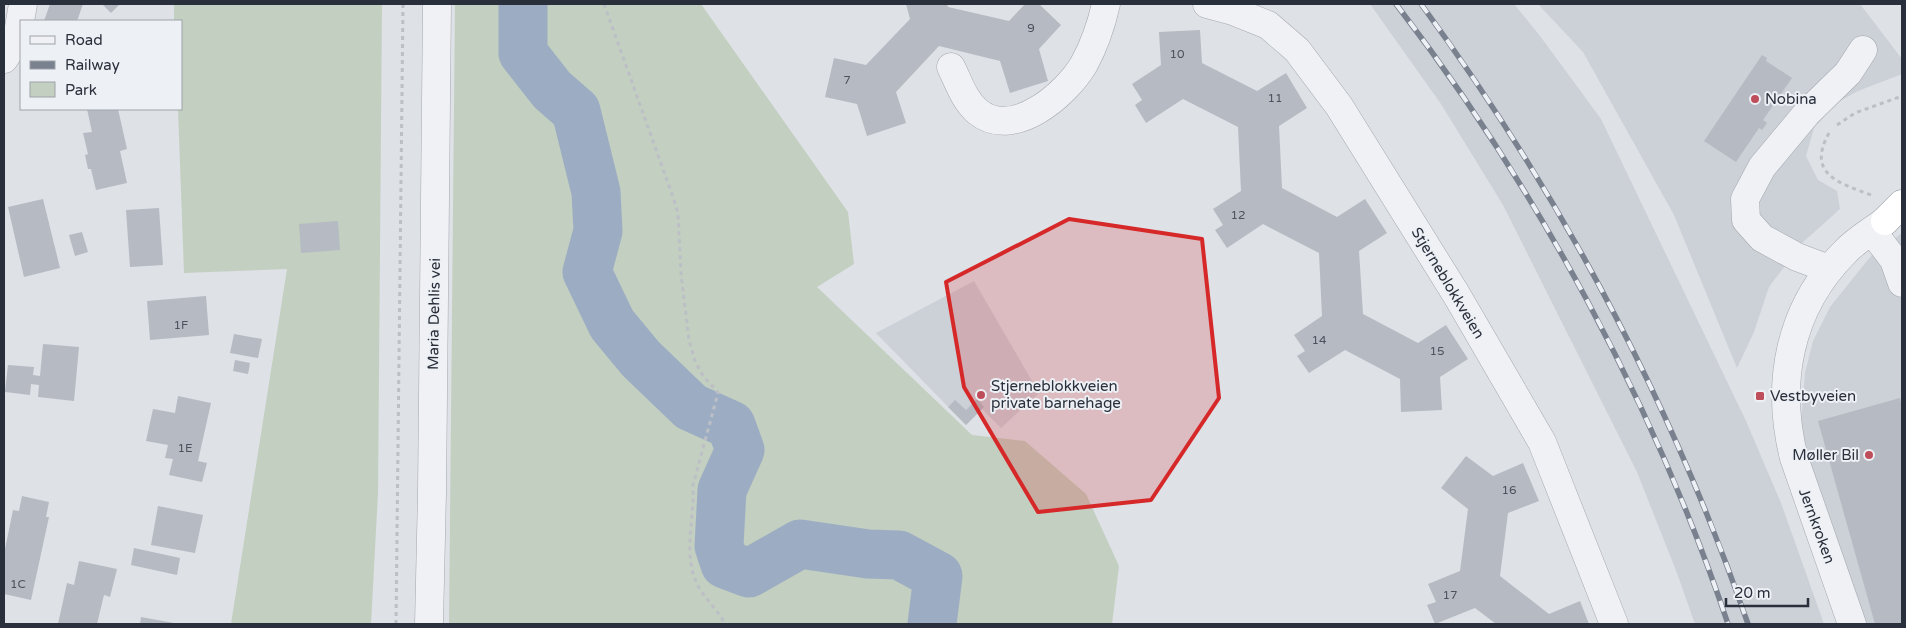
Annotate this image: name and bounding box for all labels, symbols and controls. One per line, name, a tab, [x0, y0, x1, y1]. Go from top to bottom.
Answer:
legend	[20, 20, 182, 110]
house number: 9	[1027, 21, 1035, 35]
text: Road	[65, 31, 103, 49]
house number: 10	[1169, 47, 1185, 61]
text: Railway	[65, 56, 120, 74]
house number: 7	[843, 73, 851, 87]
text: Park	[65, 81, 97, 99]
place label: Nobina	[1765, 90, 1817, 108]
house number: 11	[1267, 91, 1283, 105]
marker: Nobina	[1749, 93, 1761, 105]
house number: 12	[1230, 208, 1246, 222]
street label: Stjerneblokkveien	[1408, 224, 1488, 342]
street label: Maria Dehlis vei	[424, 258, 444, 370]
house number: 1F	[174, 318, 188, 332]
house number: 14	[1311, 333, 1327, 347]
house number: 15	[1429, 344, 1445, 358]
place label: Stjerneblokkveien private barnehage	[991, 377, 1121, 412]
place label: Vestbyveien	[1770, 387, 1856, 405]
marker: Stjerneblokkveien private barnehage	[975, 389, 987, 401]
marker: Vestbyveien	[1754, 390, 1766, 402]
house number: 1E	[177, 441, 193, 455]
place label: Møller Bil	[1792, 446, 1859, 464]
marker: Møller Bil	[1863, 449, 1875, 461]
house number: 16	[1501, 483, 1517, 497]
street label: Jernkroken	[1795, 486, 1839, 566]
scale bar	[1726, 576, 1808, 608]
house number: 1C	[10, 577, 26, 591]
text: 20 m	[1734, 584, 1771, 602]
house number: 17	[1442, 588, 1458, 602]

